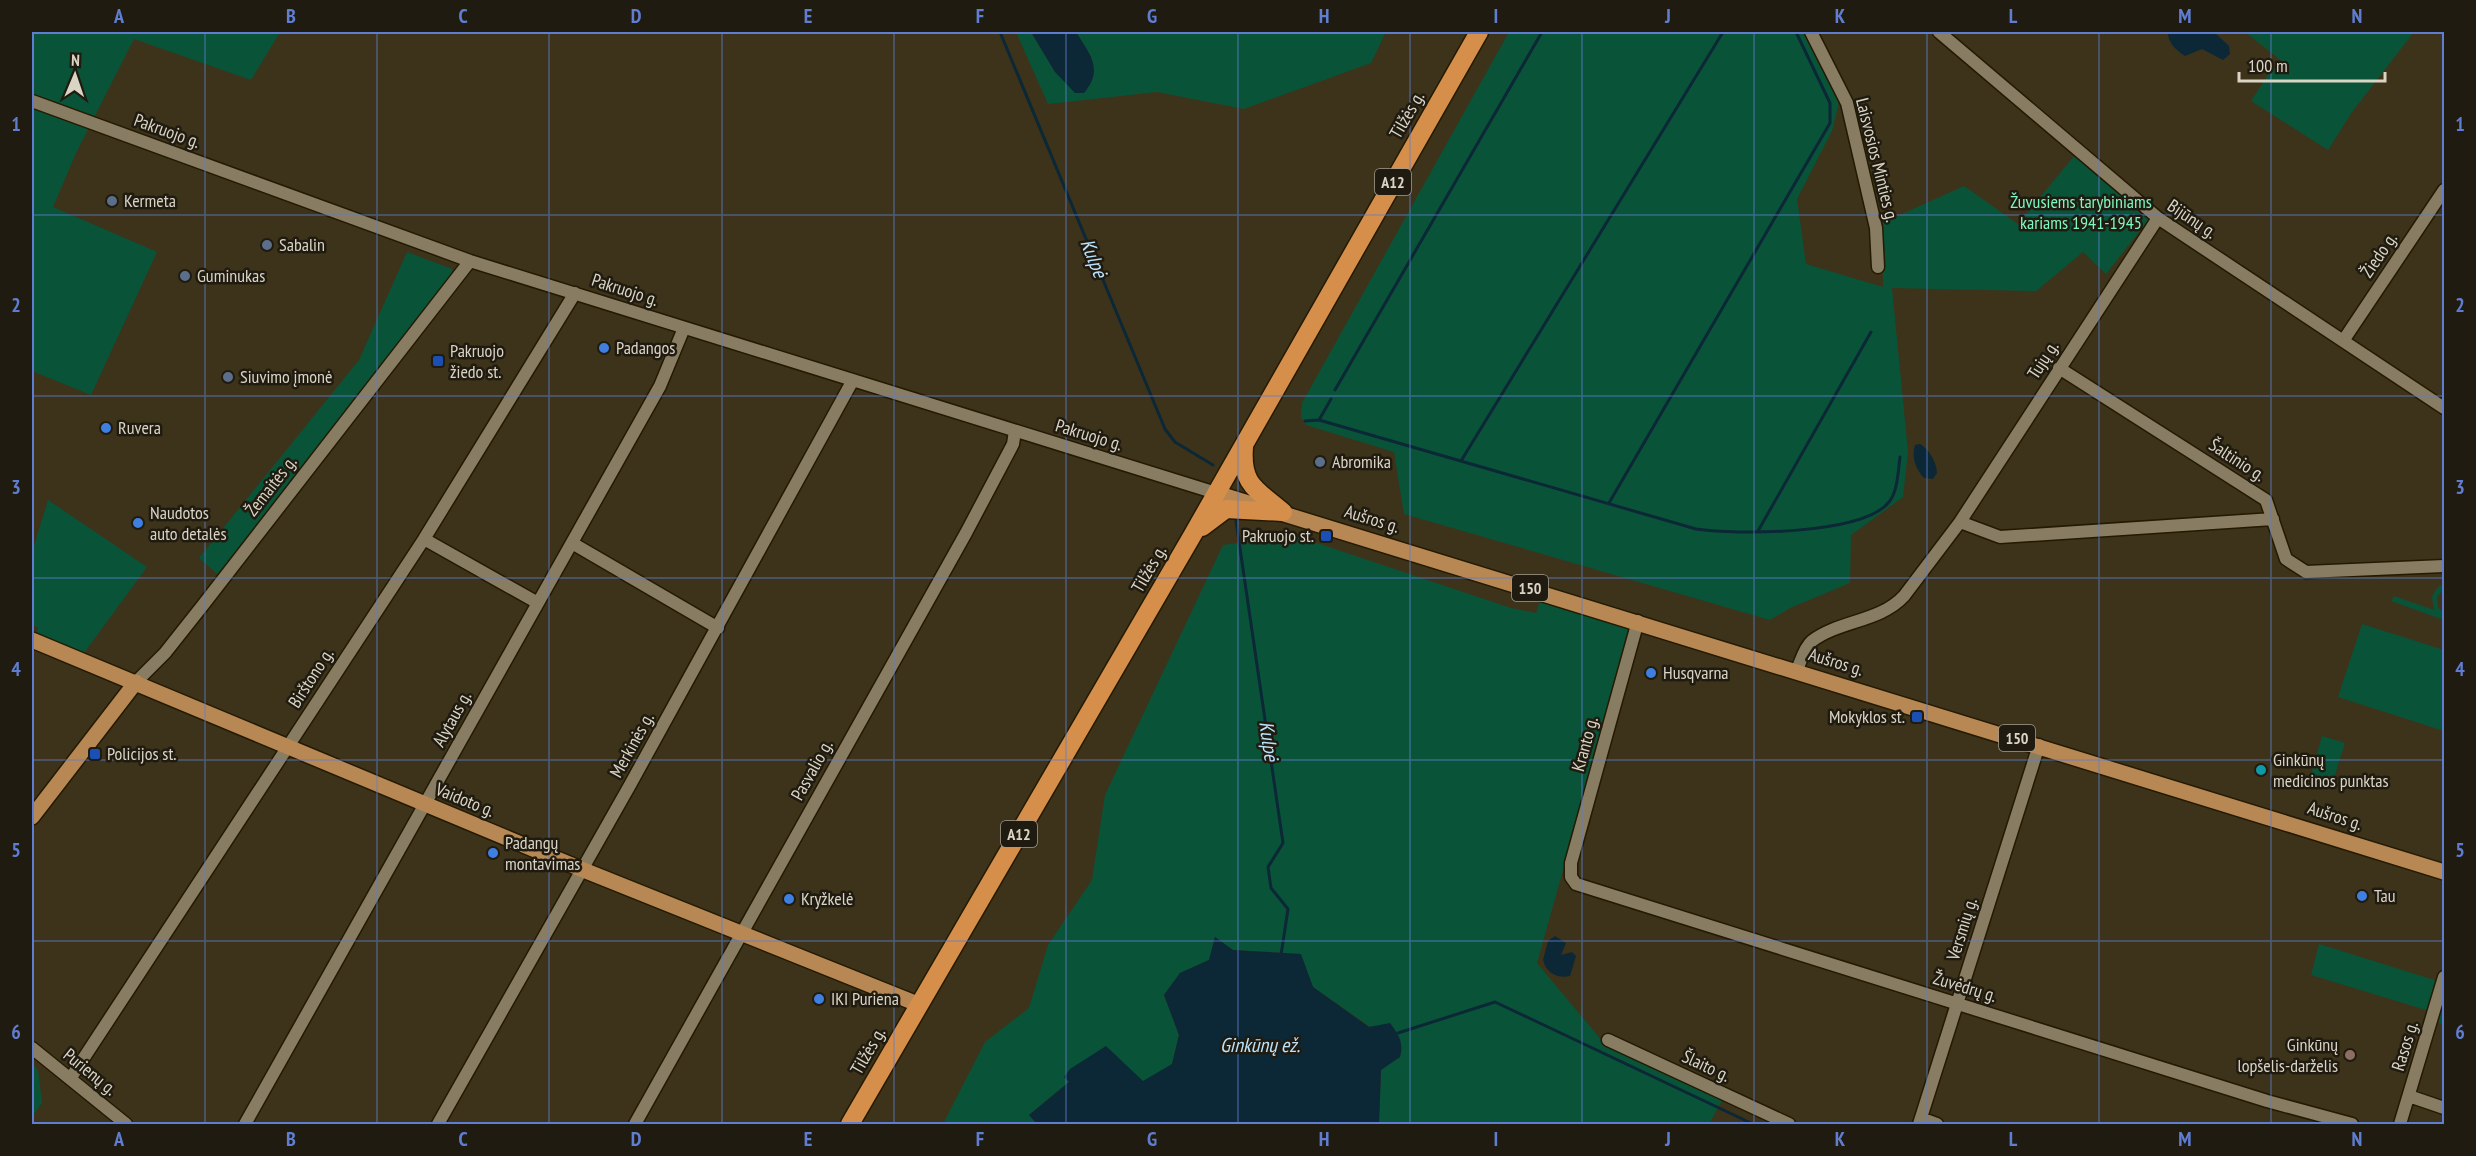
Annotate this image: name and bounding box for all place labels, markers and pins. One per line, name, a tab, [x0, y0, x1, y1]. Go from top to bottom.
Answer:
place label: Kermeta	[124, 189, 176, 212]
marker: Kermeta	[105, 194, 119, 208]
place label: Sabalin	[279, 233, 325, 256]
marker: Sabalin	[260, 238, 274, 252]
place label: Guminukas	[197, 264, 265, 287]
marker: Guminukas	[178, 269, 192, 283]
place label: Padangos	[616, 336, 675, 359]
place label: Pakruojo žiedo st.	[450, 339, 504, 383]
marker: Padangos	[597, 341, 611, 355]
marker: Pakruojo žiedo st.	[431, 354, 445, 368]
place label: Siuvimo įmonė	[240, 365, 332, 388]
marker: Siuvimo įmonė	[221, 370, 235, 384]
place label: Ruvera	[118, 416, 161, 439]
marker: Ruvera	[99, 421, 113, 435]
place label: Abromika	[1332, 450, 1391, 473]
marker: Abromika	[1313, 455, 1327, 469]
place label: Naudotos auto detalės	[150, 501, 227, 545]
marker: Naudotos auto detalės	[131, 516, 145, 530]
place label: Pakruojo st.	[1242, 524, 1314, 547]
marker: Pakruojo st.	[1319, 529, 1333, 543]
place label: Husqvarna	[1663, 661, 1729, 684]
marker: Husqvarna	[1644, 666, 1658, 680]
place label: Mokyklos st.	[1829, 705, 1905, 728]
marker: Mokyklos st.	[1910, 710, 1924, 724]
place label: Policijos st.	[107, 742, 177, 765]
marker: Policijos st.	[88, 747, 102, 761]
place label: Ginkūnų medicinos punktas	[2273, 748, 2389, 792]
marker: Ginkūnų medicinos punktas	[2254, 763, 2268, 777]
place label: Padangų montavimas	[505, 831, 580, 875]
marker: Padangų montavimas	[486, 846, 500, 860]
place label: Tau	[2374, 884, 2396, 907]
place label: Kryžkelė	[801, 887, 853, 910]
marker: Tau	[2355, 889, 2369, 903]
marker: Kryžkelė	[782, 892, 796, 906]
place label: IKI Puriena	[831, 987, 899, 1010]
marker: IKI Puriena	[812, 992, 826, 1006]
place label: Ginkūnų lopšelis-darželis	[2237, 1033, 2338, 1077]
marker: Ginkūnų lopšelis-darželis	[2343, 1048, 2357, 1062]

